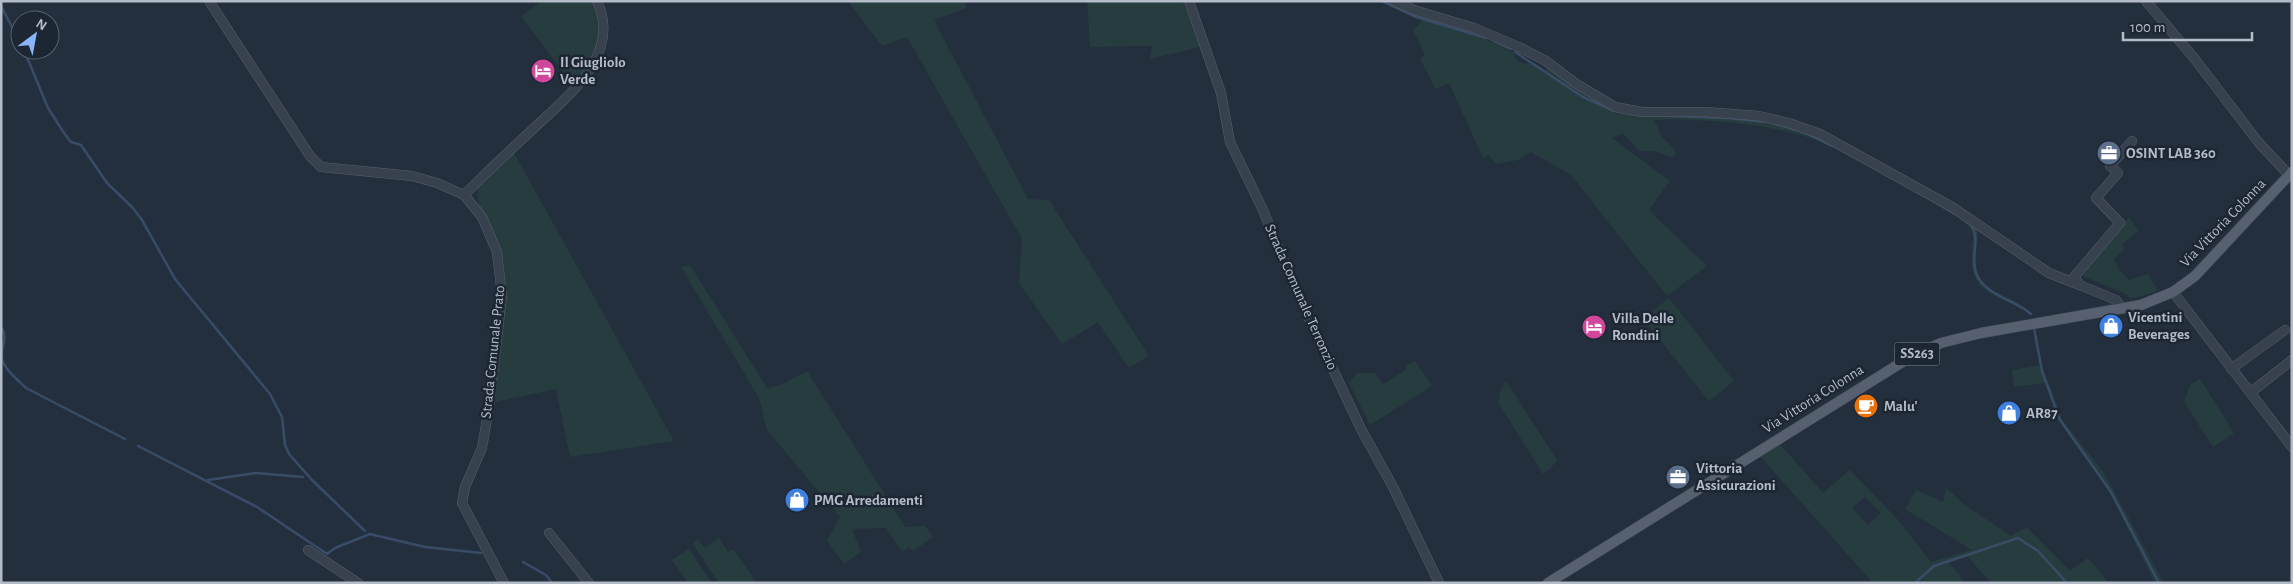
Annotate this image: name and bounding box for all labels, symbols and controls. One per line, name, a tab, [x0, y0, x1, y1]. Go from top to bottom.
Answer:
north arrow	[10, 10, 60, 60]
scale bar	[2123, 10, 2252, 42]
text: N	[34, 16, 49, 33]
text: 100 m	[2130, 20, 2165, 35]
place label: Il Giugliolo Verde	[560, 55, 626, 87]
hotel icon: Il Giugliolo Verde	[530, 58, 556, 84]
office icon: OSINT LAB 360	[2096, 140, 2122, 166]
place label: OSINT LAB 360	[2126, 146, 2216, 161]
street label: Via Vittoria Colonna	[2177, 176, 2269, 270]
street label: Strada Comunale Terronzio	[1262, 222, 1340, 372]
street label: Strada Comunale Prato	[479, 285, 507, 419]
place label: Vicentini Beverages	[2128, 310, 2190, 342]
place label: Villa Delle Rondini	[1612, 311, 1674, 343]
shop icon: Vicentini Beverages	[2098, 313, 2124, 339]
hotel icon: Villa Delle Rondini	[1581, 314, 1607, 340]
road number: SS263	[1894, 342, 1940, 366]
street label: Via Vittoria Colonna	[1760, 362, 1866, 436]
cafe icon: Malu'	[1853, 393, 1879, 419]
place label: Malu'	[1884, 399, 1917, 414]
shop icon: AR87	[1996, 400, 2022, 426]
place label: AR87	[2026, 406, 2058, 421]
place label: Vittoria Assicurazioni	[1696, 461, 1776, 493]
office icon: Vittoria Assicurazioni	[1665, 464, 1691, 490]
shop icon: PMG Arredamenti	[784, 487, 810, 513]
place label: PMG Arredamenti	[814, 493, 923, 508]

